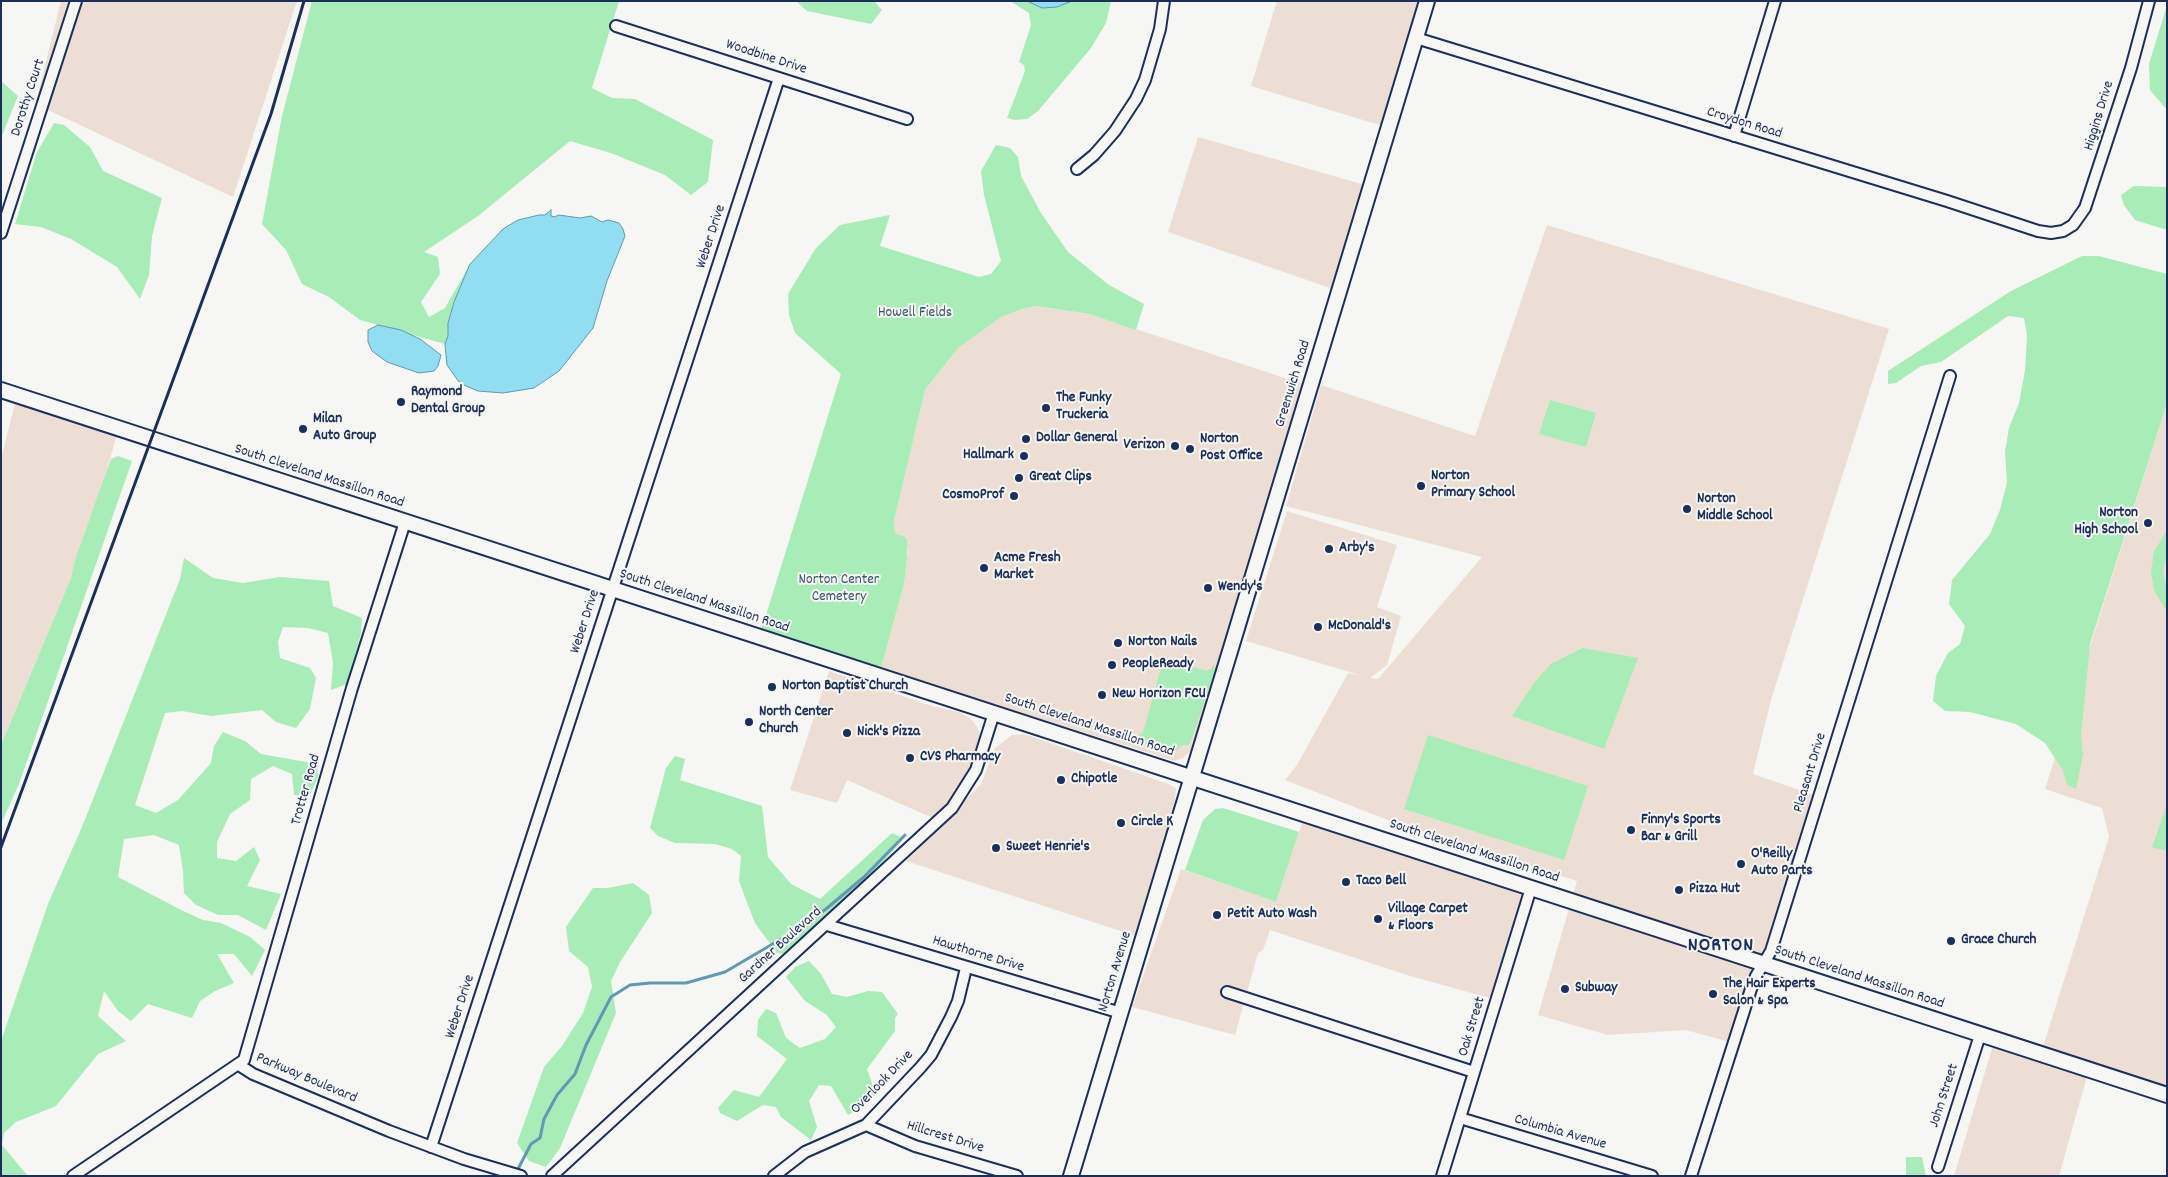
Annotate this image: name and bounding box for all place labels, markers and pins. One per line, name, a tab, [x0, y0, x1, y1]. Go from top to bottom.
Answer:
place label: Raymond Dental Group	[411, 384, 485, 419]
place label: The Funky Truckeria	[1056, 390, 1111, 425]
marker: Raymond Dental Group	[395, 396, 407, 408]
marker: The Funky Truckeria	[1040, 402, 1052, 414]
place label: Milan Auto Group	[313, 411, 376, 446]
marker: Milan Auto Group	[297, 423, 309, 435]
place label: Dollar General	[1036, 430, 1117, 448]
place label: Norton Post Office	[1200, 431, 1262, 466]
marker: Dollar General	[1020, 433, 1032, 445]
place label: Verizon	[1124, 437, 1165, 455]
marker: Verizon	[1169, 440, 1181, 452]
marker: Norton Post Office	[1184, 443, 1196, 455]
place label: Hallmark	[963, 447, 1014, 465]
marker: Hallmark	[1018, 450, 1030, 462]
place label: Norton Primary School	[1431, 468, 1515, 503]
place label: Great Clips	[1029, 469, 1092, 487]
marker: Great Clips	[1013, 472, 1025, 484]
marker: Norton Primary School	[1415, 480, 1427, 492]
place label: CosmoProf	[942, 487, 1004, 505]
marker: CosmoProf	[1008, 490, 1020, 502]
place label: Norton Middle School	[1697, 491, 1773, 526]
marker: Norton Middle School	[1681, 503, 1693, 515]
place label: Norton High School	[2074, 505, 2138, 540]
marker: Norton High School	[2142, 517, 2154, 529]
place label: Arby's	[1339, 540, 1375, 558]
marker: Arby's	[1323, 543, 1335, 555]
place label: Acme Fresh Market	[994, 550, 1061, 585]
marker: Acme Fresh Market	[978, 562, 990, 574]
place label: Wendy's	[1218, 579, 1263, 597]
marker: Wendy's	[1202, 582, 1214, 594]
place label: McDonald's	[1328, 618, 1391, 636]
marker: McDonald's	[1312, 621, 1324, 633]
place label: Norton Nails	[1128, 634, 1197, 652]
marker: Norton Nails	[1112, 637, 1124, 649]
place label: PeopleReady	[1122, 656, 1193, 674]
marker: PeopleReady	[1106, 659, 1118, 671]
place label: Norton Baptist Church	[782, 678, 908, 696]
marker: Norton Baptist Church	[766, 681, 778, 693]
place label: New Horizon FCU	[1112, 686, 1206, 704]
marker: New Horizon FCU	[1096, 689, 1108, 701]
place label: North Center Church	[759, 704, 833, 739]
marker: North Center Church	[743, 716, 755, 728]
place label: Nick's Pizza	[857, 724, 920, 742]
marker: Nick's Pizza	[841, 727, 853, 739]
place label: CVS Pharmacy	[920, 749, 1000, 767]
marker: CVS Pharmacy	[904, 752, 916, 764]
place label: Chipotle	[1071, 771, 1117, 789]
marker: Chipotle	[1055, 774, 1067, 786]
place label: Finny's Sports Bar & Grill	[1641, 812, 1721, 847]
place label: Circle K	[1131, 814, 1173, 832]
marker: Circle K	[1115, 817, 1127, 829]
marker: Finny's Sports Bar & Grill	[1625, 824, 1637, 836]
place label: Sweet Henrie's	[1006, 839, 1090, 857]
marker: Sweet Henrie's	[990, 842, 1002, 854]
place label: O'Reilly Auto Parts	[1751, 846, 1813, 881]
marker: O'Reilly Auto Parts	[1735, 858, 1747, 870]
place label: Taco Bell	[1356, 873, 1406, 891]
marker: Taco Bell	[1340, 876, 1352, 888]
place label: Pizza Hut	[1689, 881, 1740, 899]
marker: Pizza Hut	[1673, 884, 1685, 896]
place label: Village Carpet & Floors	[1388, 901, 1468, 936]
place label: Petit Auto Wash	[1227, 906, 1317, 924]
marker: Petit Auto Wash	[1211, 909, 1223, 921]
marker: Village Carpet & Floors	[1372, 913, 1384, 925]
place label: Grace Church	[1961, 932, 2036, 950]
marker: Grace Church	[1945, 935, 1957, 947]
place label: The Hair Experts Salon & Spa	[1723, 976, 1816, 1011]
place label: Subway	[1575, 980, 1617, 998]
marker: Subway	[1559, 983, 1571, 995]
marker: The Hair Experts Salon & Spa	[1707, 988, 1719, 1000]

